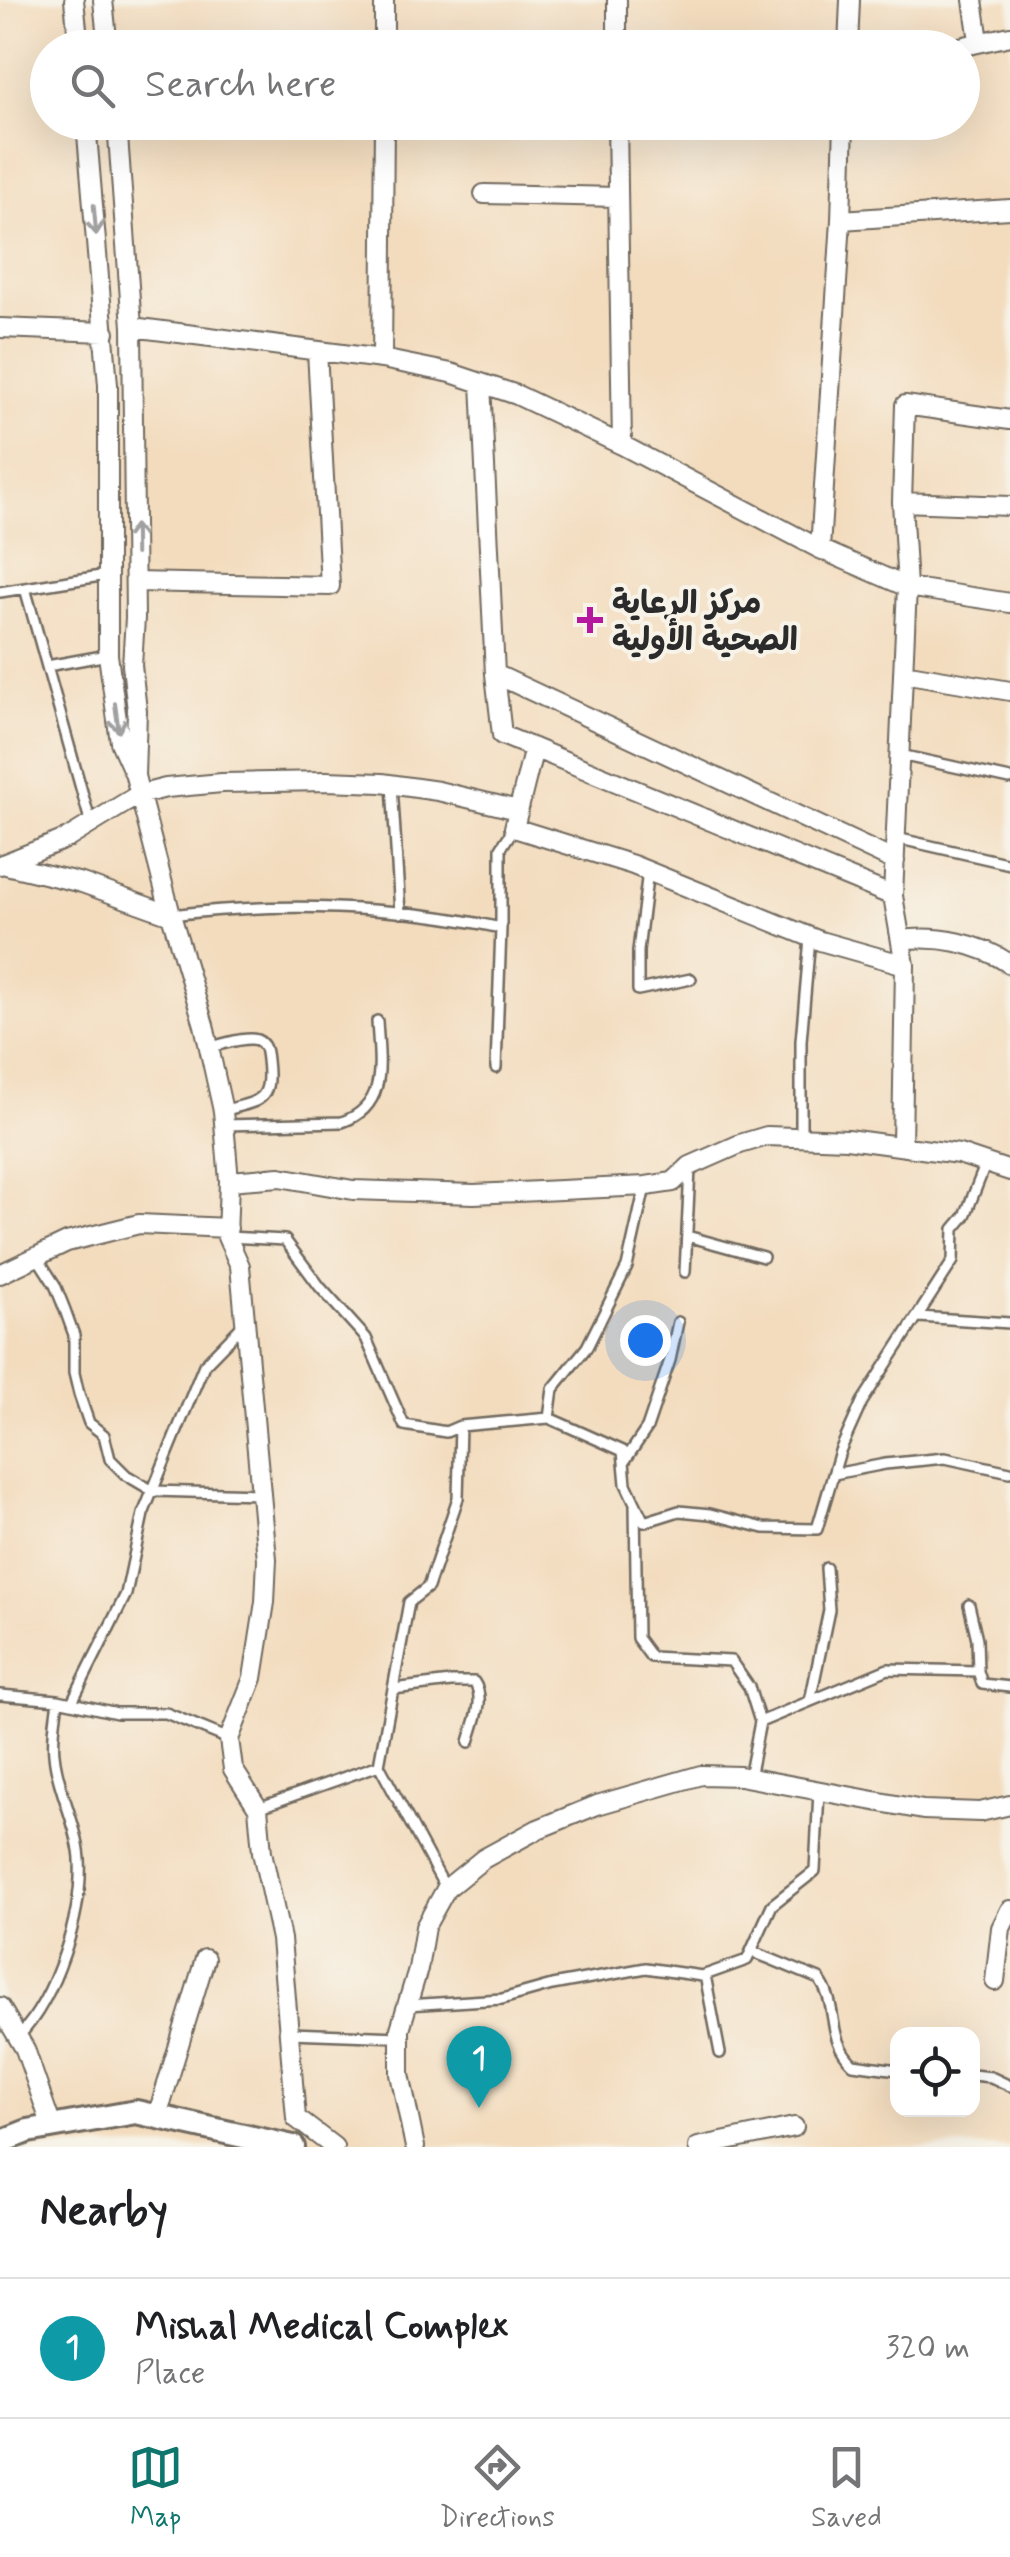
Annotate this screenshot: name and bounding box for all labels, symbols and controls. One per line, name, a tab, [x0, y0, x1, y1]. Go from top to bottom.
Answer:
search box	[30, 30, 980, 140]
icon: search	[65, 58, 120, 113]
text: Search here	[145, 61, 336, 110]
one-way arrow	[85, 203, 104, 235]
one-way arrow	[125, 523, 144, 555]
place label: مركز الرعاية الصحية الأولية	[612, 583, 798, 662]
marker: مركز الرعاية الصحية الأولية	[577, 607, 603, 633]
one-way arrow	[108, 702, 126, 734]
your location	[620, 1315, 671, 1366]
pin: 1	[446, 2026, 512, 2108]
map controls	[890, 2027, 980, 2117]
button: locate	[890, 2027, 980, 2117]
text: Nearby	[40, 2185, 168, 2240]
text: Mishal Medical Complex	[135, 2303, 508, 2352]
text: 1	[65, 2327, 80, 2369]
text: 320 m	[885, 2327, 970, 2369]
text: Place	[135, 2352, 205, 2394]
tab: Map	[128, 2440, 183, 2537]
tab: Directions	[440, 2440, 555, 2537]
tab: Saved	[811, 2440, 882, 2537]

